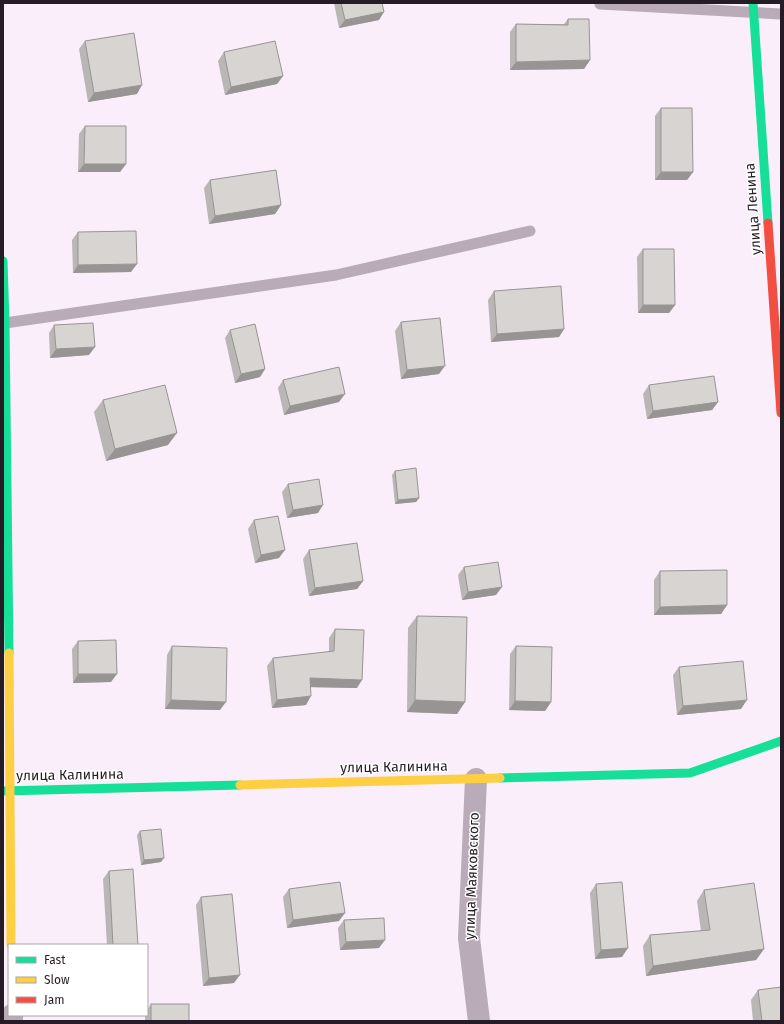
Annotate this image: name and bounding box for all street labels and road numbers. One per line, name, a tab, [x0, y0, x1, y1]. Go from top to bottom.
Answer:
street label: улица Ленина	[741, 162, 765, 256]
street label: улица Калинина	[340, 758, 448, 776]
street label: улица Калинина	[16, 766, 124, 784]
street label: улица Маяковского	[461, 812, 483, 940]

